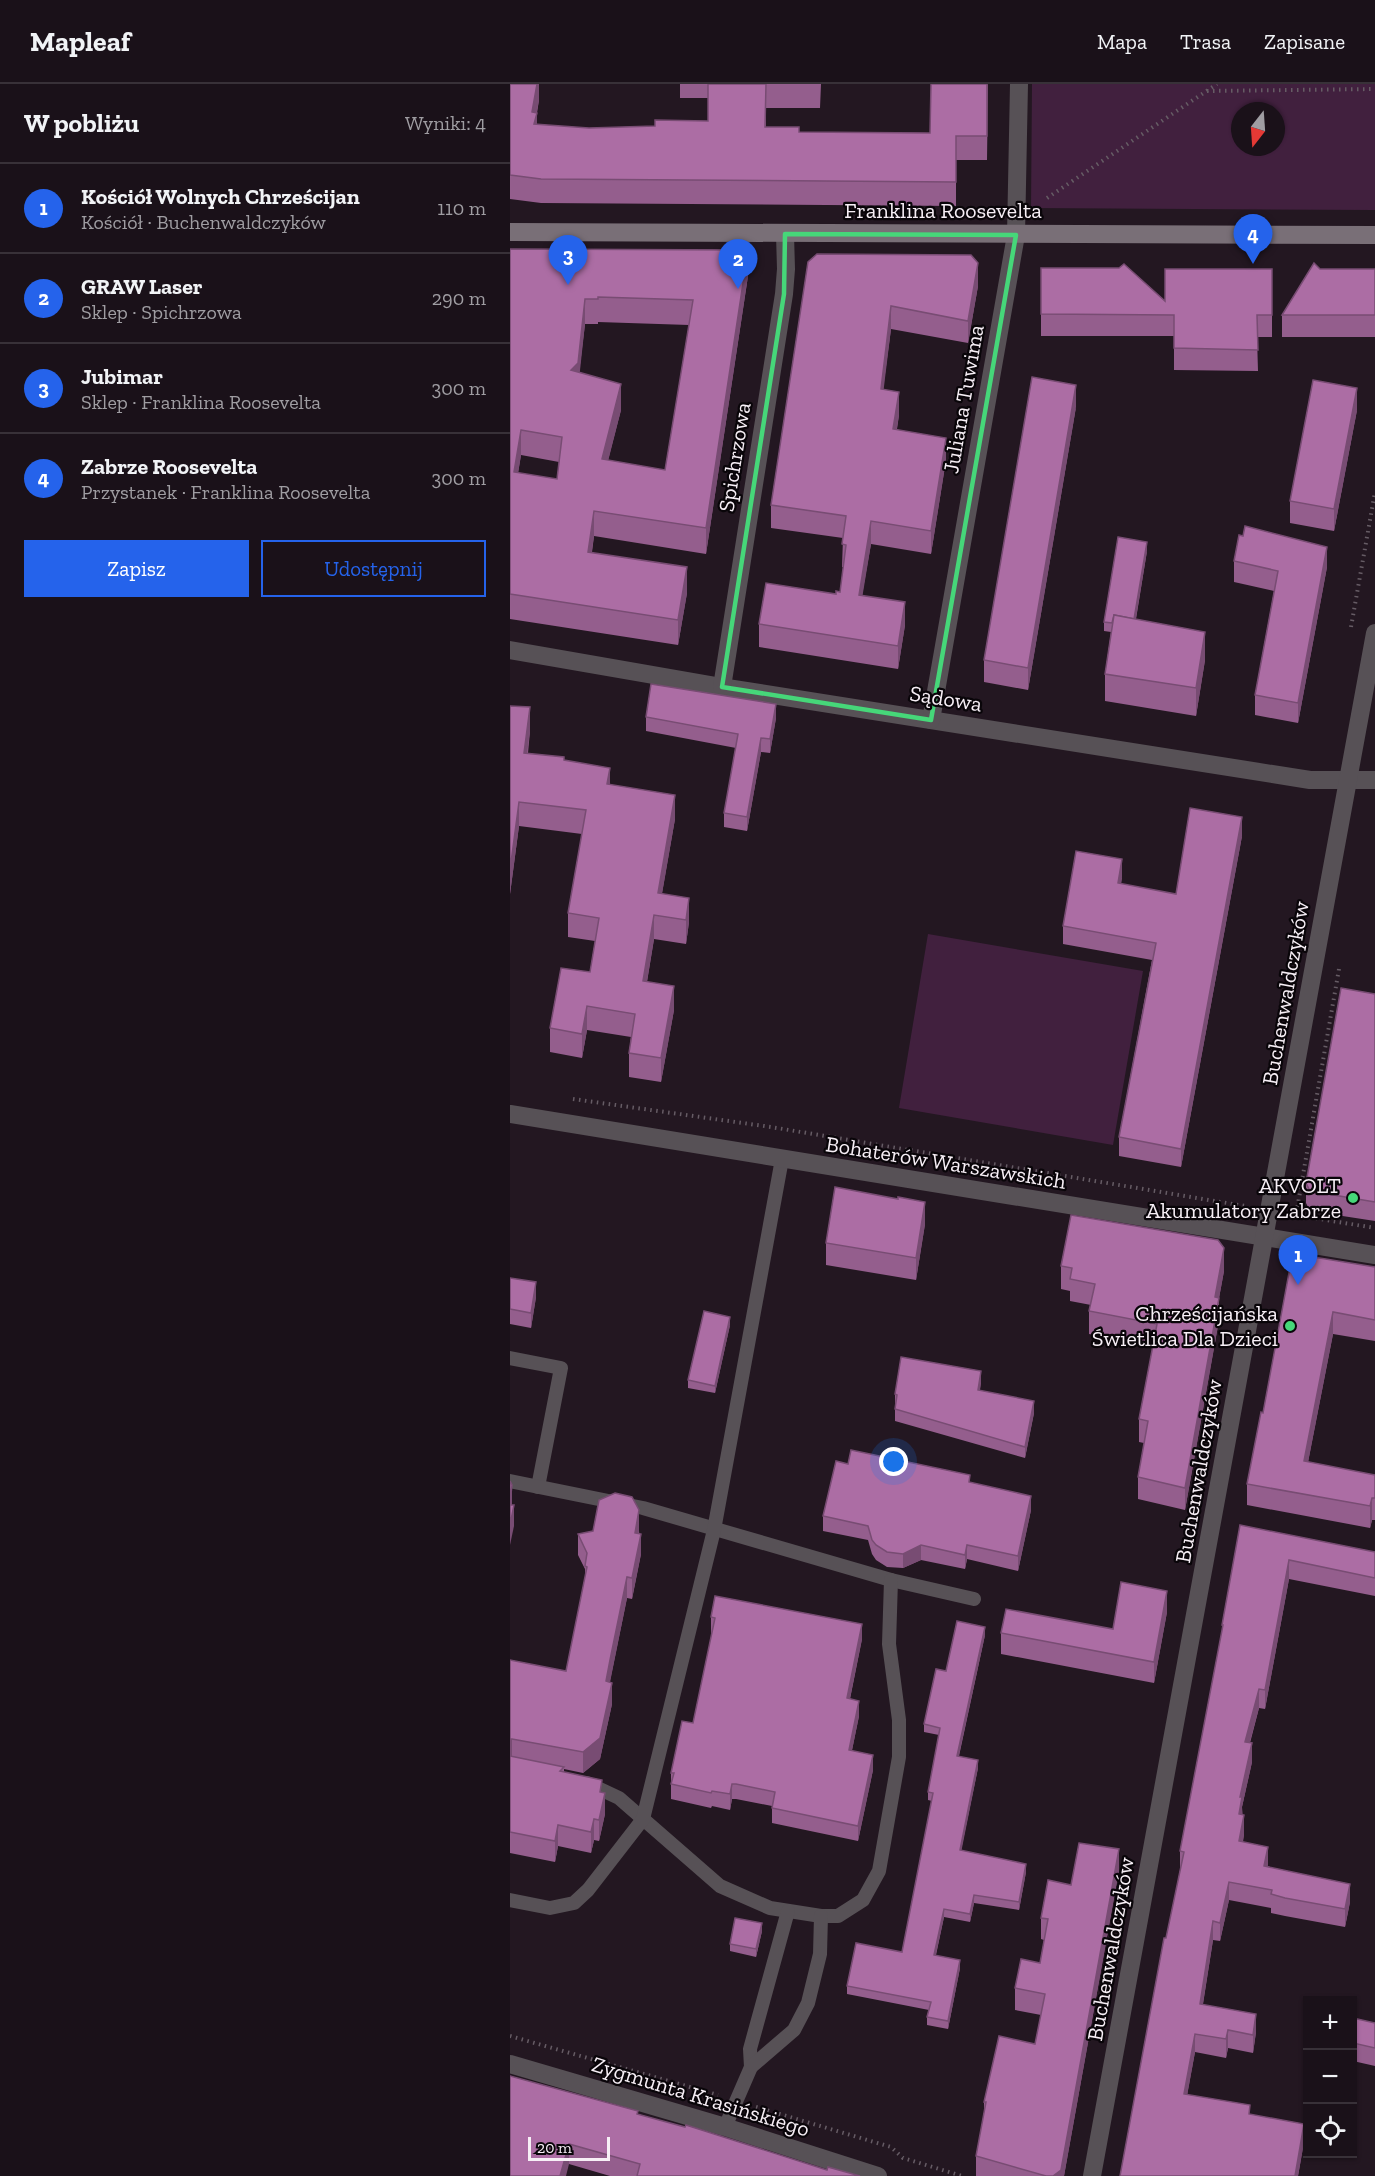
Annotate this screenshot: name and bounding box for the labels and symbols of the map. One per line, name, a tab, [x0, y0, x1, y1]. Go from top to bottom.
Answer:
north arrow	[1231, 102, 1285, 156]
street label: Franklina Roosevelta	[844, 197, 1042, 224]
pin: 4	[1234, 214, 1272, 264]
pin: 3	[548, 236, 588, 285]
pin: 2	[718, 240, 758, 289]
street label: Juliana Tuwima	[937, 322, 990, 476]
street label: Spichrzowa	[713, 400, 757, 514]
street label: Sądowa	[908, 679, 984, 718]
street label: Buchenwaldczyków	[1256, 899, 1315, 1087]
street label: Bohaterów Warszawskich	[824, 1130, 1069, 1195]
place label: AKVOLT Akumulatory Zabrze	[1146, 1172, 1341, 1224]
marker: AKVOLT Akumulatory Zabrze	[1346, 1191, 1360, 1205]
pin: 1	[1278, 1236, 1318, 1285]
place label: Chrześcijańska Świetlica Dla Dzieci	[1092, 1300, 1278, 1352]
marker: Chrześcijańska Świetlica Dla Dzieci	[1283, 1319, 1297, 1333]
street label: Buchenwaldczyków	[1169, 1377, 1228, 1565]
your location	[879, 1447, 908, 1476]
street label: Buchenwaldczyków	[1081, 1855, 1140, 2043]
street label: Zygmunta Krasińskiego	[589, 2051, 813, 2142]
scale bar	[528, 2134, 610, 2162]

